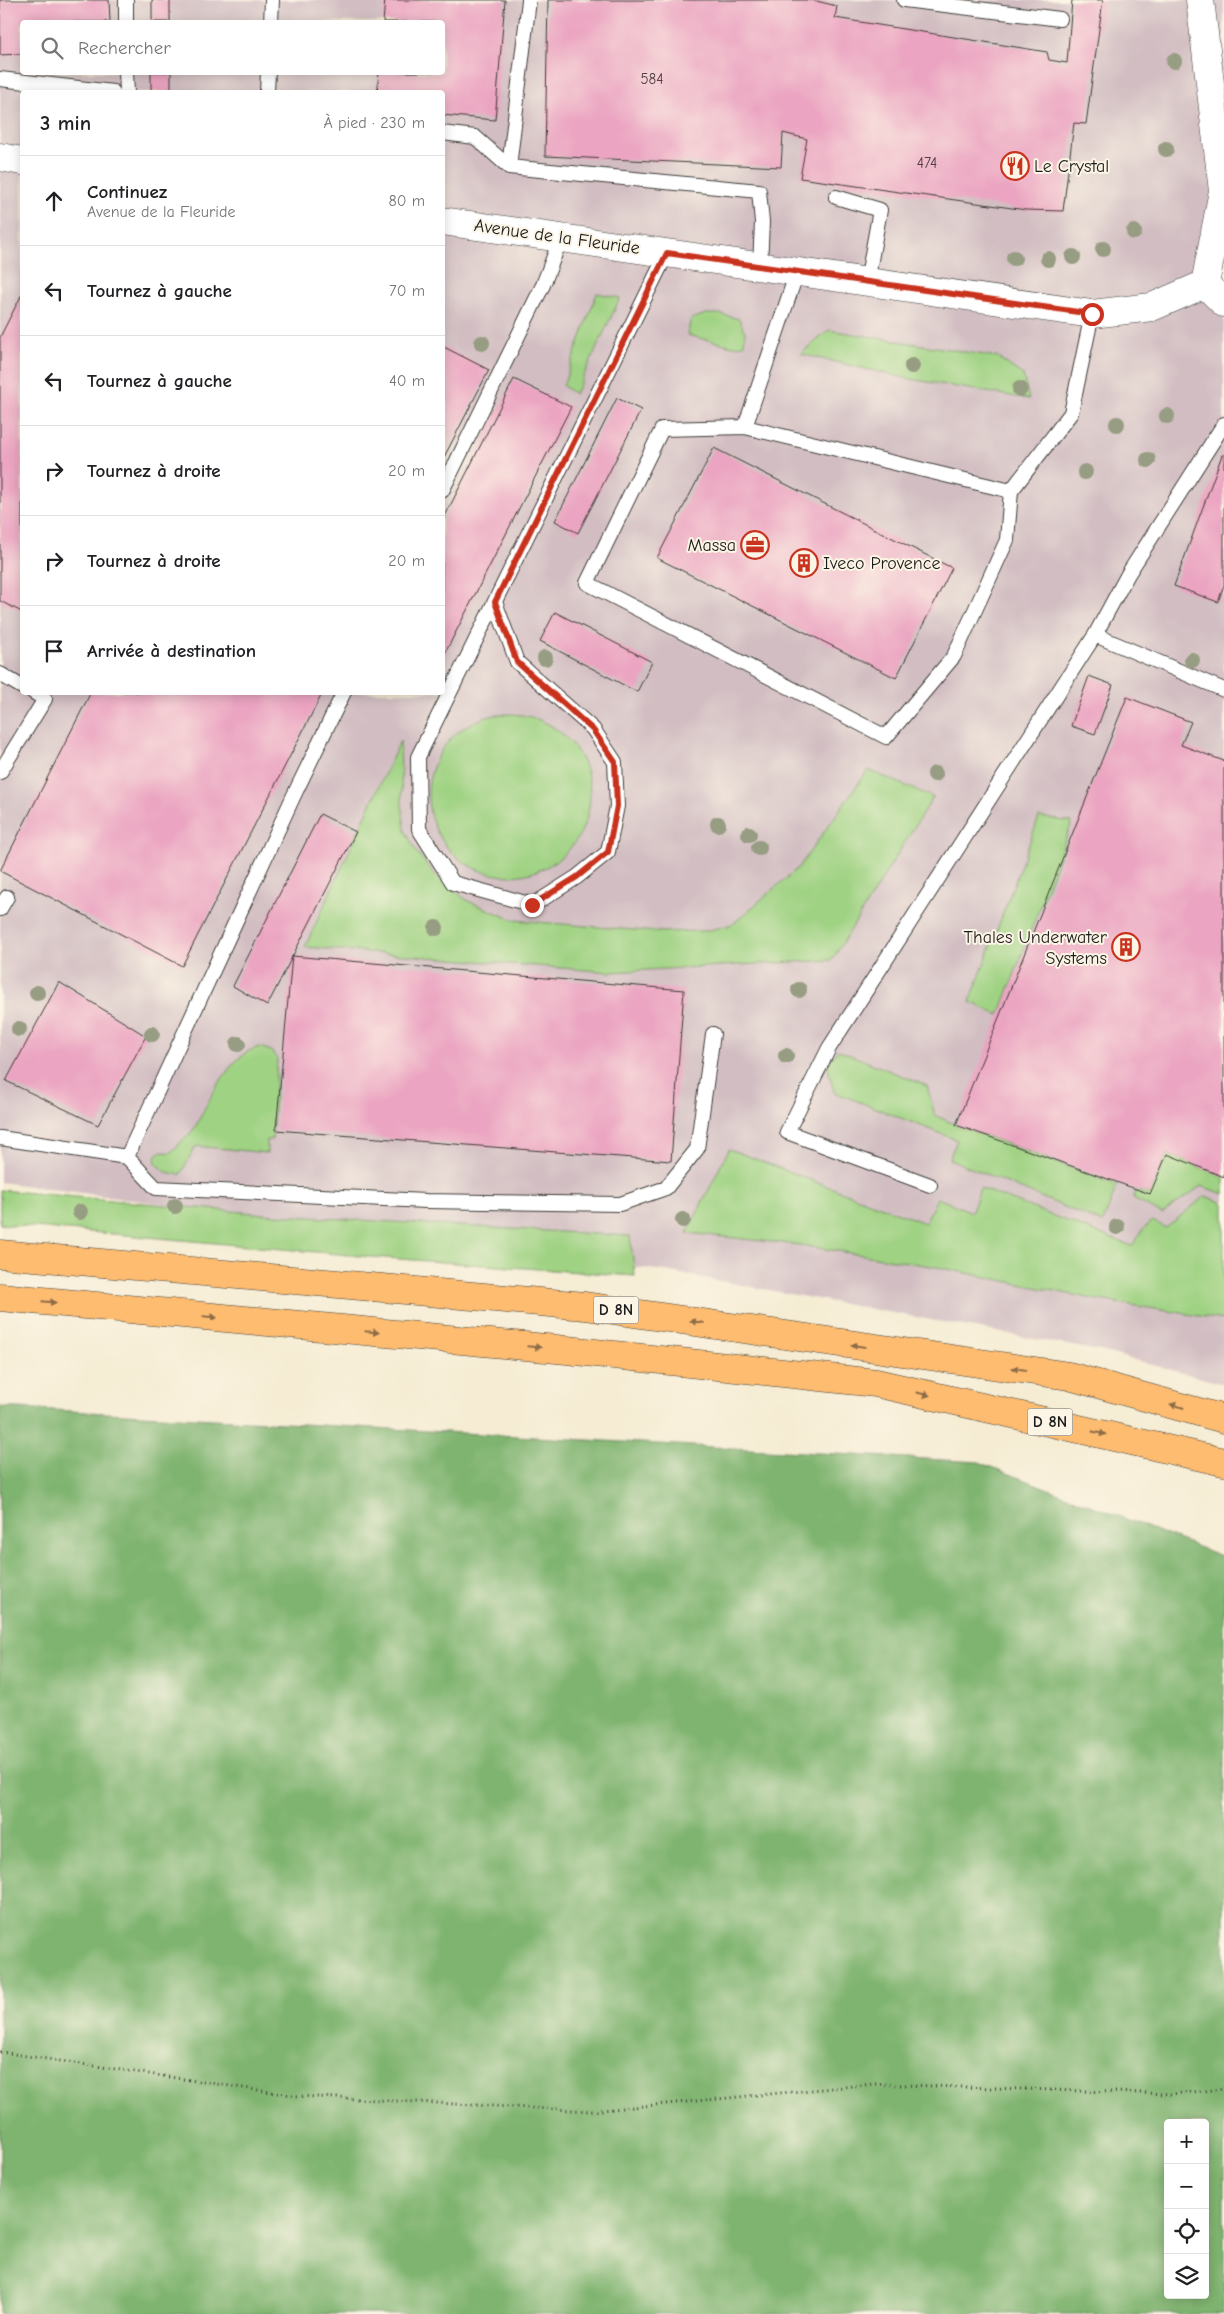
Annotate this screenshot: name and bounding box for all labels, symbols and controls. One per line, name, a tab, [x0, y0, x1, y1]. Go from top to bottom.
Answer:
search box	[20, 20, 445, 75]
icon: search	[38, 34, 66, 62]
text: Rechercher	[78, 37, 171, 59]
house number: 584	[640, 70, 664, 88]
text: 3 min	[40, 111, 91, 135]
text: À pied · 230 m	[323, 114, 425, 132]
restaurant icon: Le Crystal	[1000, 151, 1030, 181]
house number: 474	[917, 154, 937, 172]
place label: Le Crystal	[1034, 156, 1109, 177]
text: Continuez	[87, 181, 167, 203]
icon: ahead	[40, 187, 68, 215]
text: 80 m	[388, 192, 425, 210]
text: Avenue de la Fleuride	[87, 203, 235, 221]
street label: Avenue de la Fleuride	[473, 215, 641, 259]
icon: left	[40, 277, 68, 305]
text: Tournez à gauche	[87, 280, 232, 302]
text: 70 m	[389, 282, 425, 300]
route start	[1081, 303, 1104, 326]
icon: left	[40, 367, 68, 395]
text: Tournez à gauche	[87, 370, 232, 392]
text: 40 m	[389, 372, 425, 390]
icon: right	[40, 457, 68, 485]
text: Tournez à droite	[87, 460, 221, 482]
text: 20 m	[388, 462, 425, 480]
office icon: Massa	[740, 530, 770, 560]
place label: Massa	[687, 535, 736, 556]
icon: right	[40, 547, 68, 575]
building icon: Iveco Provence	[789, 548, 819, 578]
text: Tournez à droite	[87, 550, 221, 572]
text: 20 m	[388, 552, 425, 570]
place label: Iveco Provence	[823, 553, 941, 574]
icon: arrive	[40, 637, 68, 665]
text: Arrivée à destination	[87, 640, 256, 662]
route end	[521, 894, 544, 917]
place label: Thales Underwater Systems	[964, 927, 1108, 969]
building icon: Thales Underwater Systems	[1111, 932, 1141, 962]
road number: D 8N	[594, 1296, 638, 1324]
one-way arrow	[41, 1298, 57, 1306]
one-way arrow	[203, 1313, 219, 1321]
one-way arrow	[689, 1318, 705, 1326]
one-way arrow	[364, 1328, 380, 1336]
one-way arrow	[850, 1341, 866, 1349]
one-way arrow	[526, 1343, 542, 1351]
one-way arrow	[1011, 1365, 1027, 1373]
one-way arrow	[916, 1390, 931, 1398]
one-way arrow	[1169, 1402, 1185, 1410]
road number: D 8N	[1028, 1408, 1072, 1435]
one-way arrow	[1091, 1429, 1107, 1437]
map controls	[1164, 2119, 1209, 2299]
button: +	[1164, 2119, 1209, 2164]
button: −	[1164, 2164, 1209, 2209]
button: locate	[1164, 2209, 1209, 2254]
button: layers	[1164, 2254, 1209, 2299]

